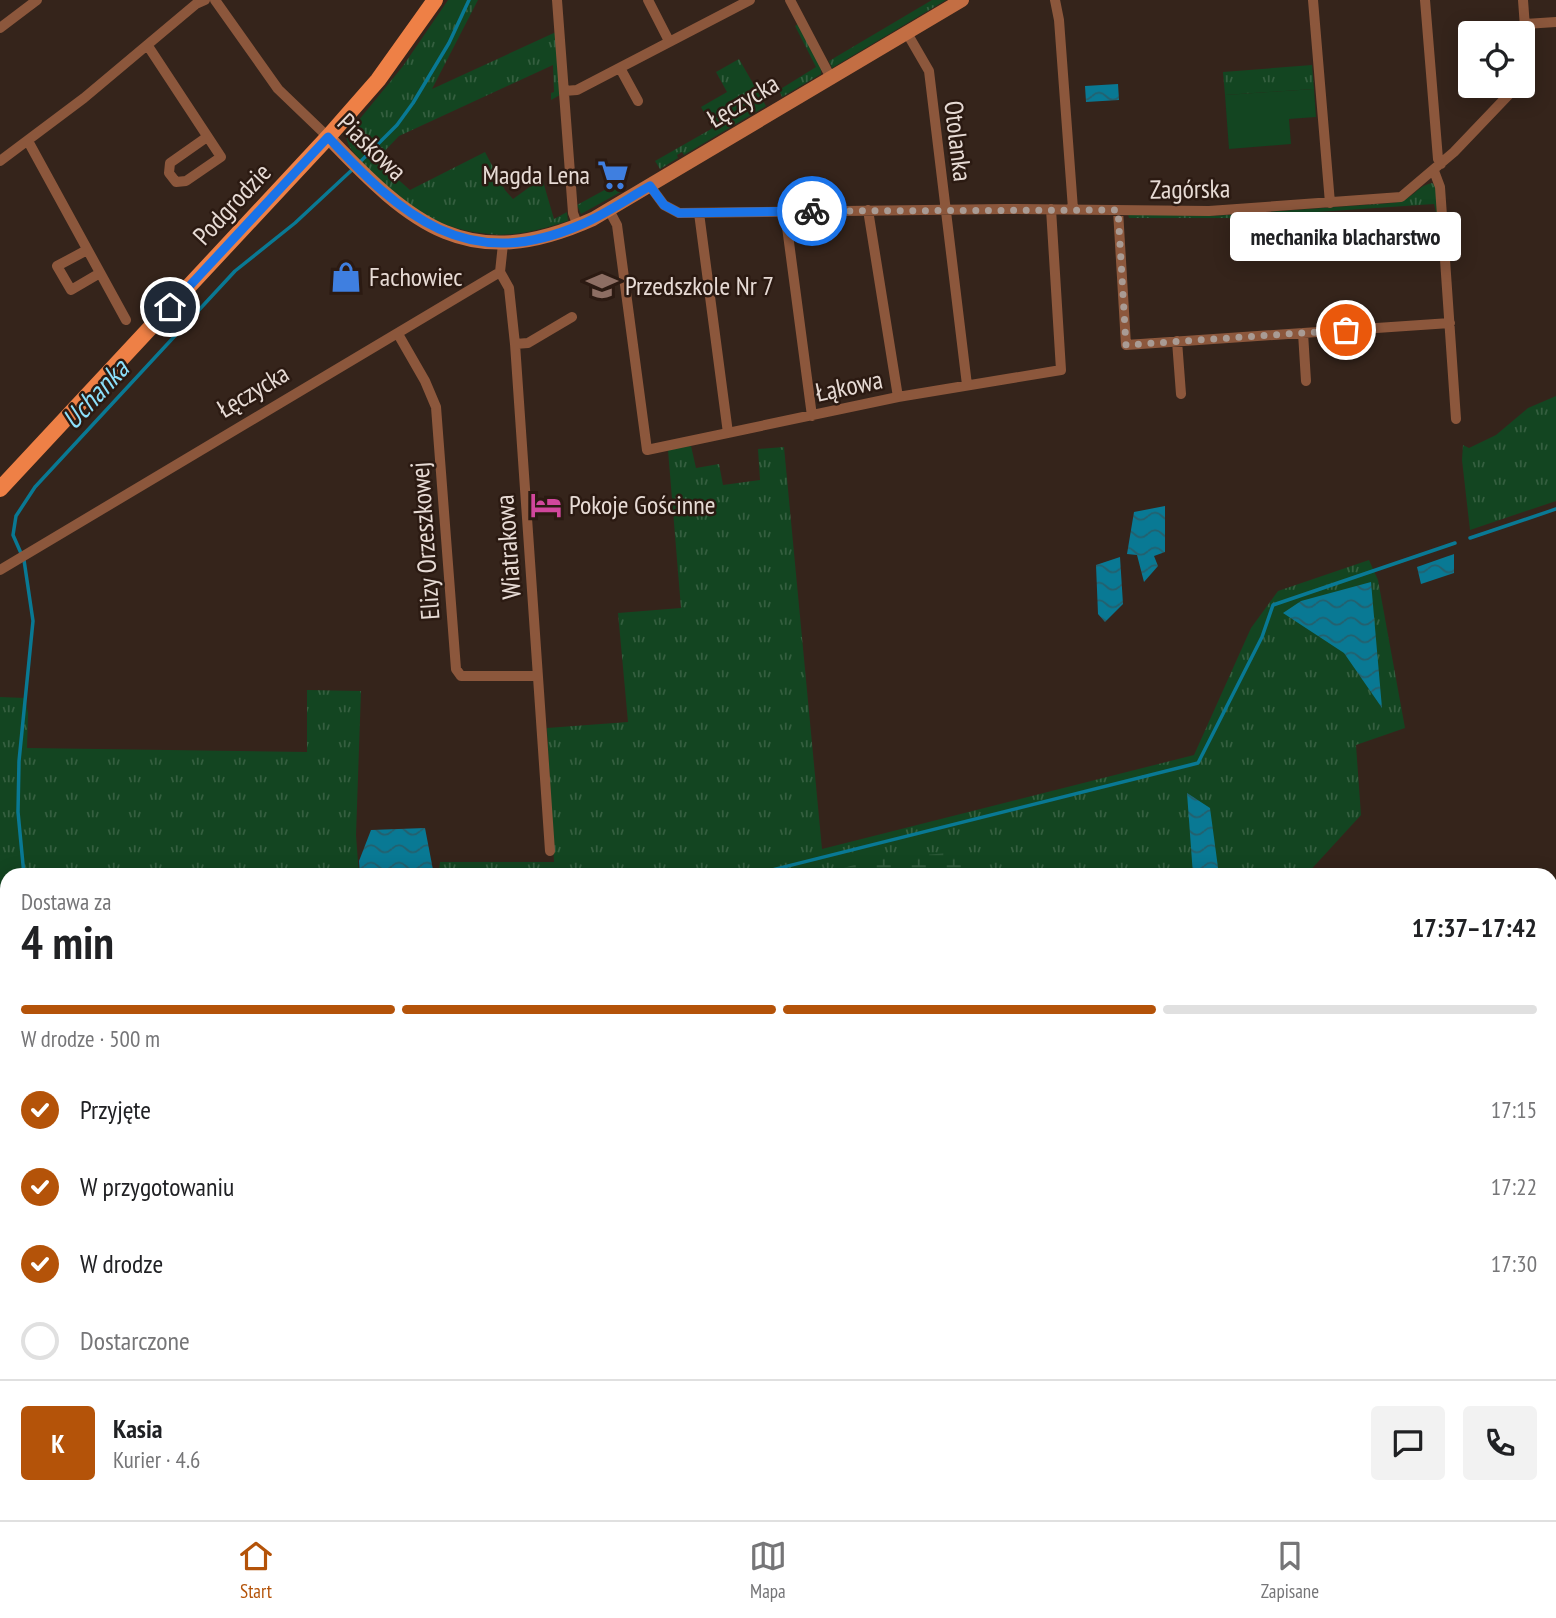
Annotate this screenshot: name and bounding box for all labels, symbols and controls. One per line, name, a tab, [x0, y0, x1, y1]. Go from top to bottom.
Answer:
map controls	[1458, 21, 1535, 98]
button: locate	[1458, 21, 1535, 98]
street label: Łęczycka	[701, 66, 785, 135]
street label: Otolanka	[937, 99, 980, 183]
street label: Piaskowa	[331, 106, 414, 187]
street label: Podgrodzie	[185, 156, 278, 252]
place label: Magda Lena	[482, 158, 590, 191]
supermarket icon: Magda Lena	[596, 158, 630, 192]
street label: Zagórska	[1150, 171, 1230, 206]
courier	[777, 176, 847, 246]
icon: bike	[793, 192, 831, 230]
callout: mechanika blacharstwo	[1230, 211, 1462, 260]
text: mechanika blacharstwo	[1250, 222, 1441, 251]
shop icon: Fachowiec	[329, 260, 363, 294]
place label: Fachowiec	[369, 260, 463, 293]
school or university icon: Przedszkole Nr 7	[585, 269, 619, 303]
place label: Przedszkole Nr 7	[625, 269, 774, 302]
pin	[140, 277, 200, 337]
icon: home	[151, 288, 189, 326]
pin	[1316, 300, 1376, 360]
icon: bag	[1327, 311, 1365, 349]
water label: Uchanka	[53, 350, 137, 436]
street label: Łęczycka	[211, 356, 295, 425]
street label: Łąkowa	[812, 362, 885, 409]
street label: Elizy Orzeszkowej	[403, 461, 446, 621]
hotel icon: Pokoje Gościnne	[529, 488, 563, 522]
place label: Pokoje Gościnne	[569, 488, 715, 521]
street label: Wiatrakowa	[487, 494, 528, 600]
text: Dostawa za	[21, 887, 111, 916]
text: 17:37–17:42	[1412, 911, 1537, 944]
text: 4 min	[21, 912, 114, 972]
text: W drodze · 500 m	[21, 1024, 160, 1053]
icon: check	[21, 1091, 59, 1129]
text: Przyjęte	[80, 1093, 151, 1126]
text: 17:15	[1491, 1095, 1537, 1124]
icon: check	[21, 1168, 59, 1206]
text: W przygotowaniu	[80, 1170, 234, 1203]
text: 17:22	[1491, 1172, 1537, 1201]
icon: check	[21, 1245, 59, 1283]
text: W drodze	[80, 1247, 163, 1280]
text: 17:30	[1491, 1249, 1537, 1278]
text: Dostarczone	[80, 1324, 190, 1357]
button: chat	[1371, 1406, 1445, 1480]
button: phone	[1463, 1406, 1537, 1480]
text: Kasia	[113, 1412, 163, 1445]
text: K	[51, 1427, 65, 1460]
text: Kurier · 4.6	[113, 1445, 200, 1474]
tab: Start	[237, 1537, 275, 1603]
tab: Mapa	[749, 1537, 787, 1603]
tab: Zapisane	[1261, 1537, 1319, 1603]

